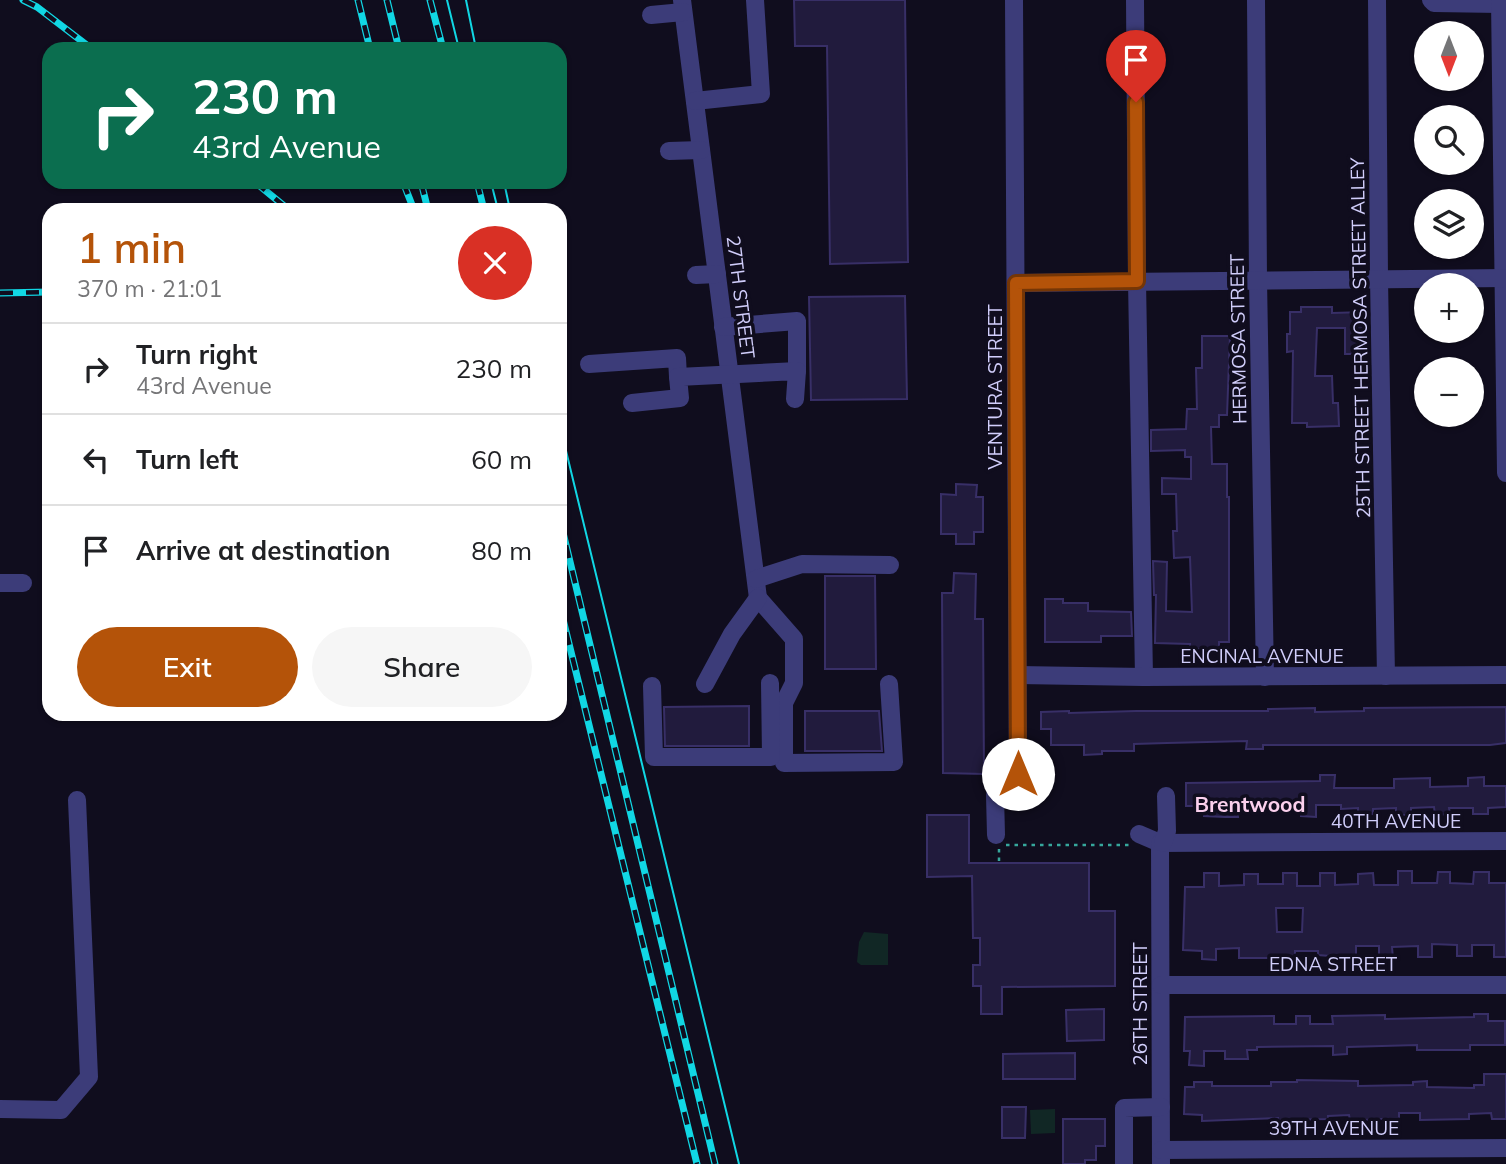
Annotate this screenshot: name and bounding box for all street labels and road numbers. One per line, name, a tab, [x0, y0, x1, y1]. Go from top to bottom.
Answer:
street label: 25TH STREET HERMOSA STREET ALLEY	[1345, 157, 1375, 519]
street label: 27TH STREET	[722, 234, 761, 360]
street label: HERMOSA STREET	[1225, 253, 1251, 424]
street label: VENTURA STREET	[983, 304, 1007, 470]
street label: ENCINAL AVENUE	[1180, 644, 1344, 668]
street label: 40TH AVENUE	[1331, 809, 1461, 833]
street label: 26TH STREET	[1128, 942, 1152, 1066]
street label: EDNA STREET	[1269, 952, 1398, 976]
street label: 39TH AVENUE	[1269, 1116, 1399, 1140]

